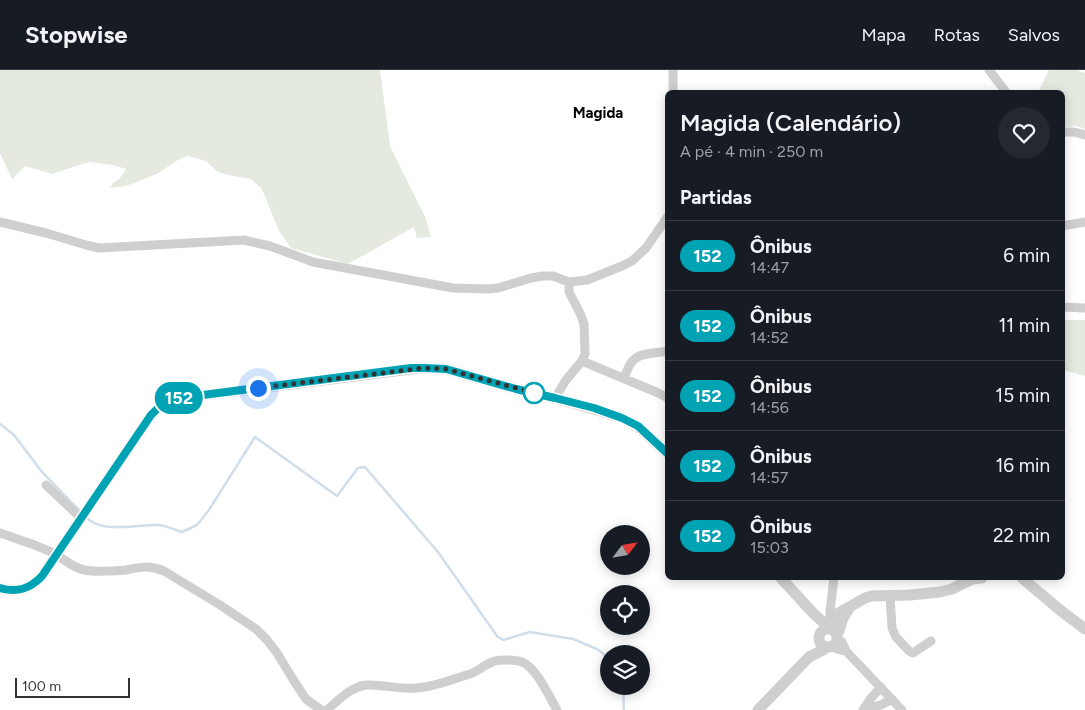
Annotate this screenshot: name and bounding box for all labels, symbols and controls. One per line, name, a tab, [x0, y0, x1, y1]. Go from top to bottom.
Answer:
text: Stopwise	[25, 20, 128, 49]
text: Mapa	[862, 24, 906, 46]
text: Rotas	[934, 24, 980, 46]
text: Salvos	[1008, 24, 1060, 46]
district label: Magida	[573, 104, 623, 122]
button: heart	[998, 107, 1050, 159]
text: Magida (Calendário)	[680, 108, 901, 137]
text: A pé · 4 min · 250 m	[680, 142, 823, 161]
text: Partidas	[680, 186, 752, 209]
text: Ônibus	[750, 235, 812, 258]
text: 6 min	[1003, 244, 1050, 267]
text: 152	[693, 245, 722, 267]
text: 14:47	[750, 258, 789, 277]
text: Ônibus	[750, 305, 812, 328]
text: 11 min	[998, 314, 1050, 337]
text: 152	[693, 315, 722, 337]
text: 14:52	[750, 328, 789, 347]
text: Ônibus	[750, 375, 812, 398]
your location	[246, 376, 271, 401]
line badge: 152	[150, 382, 208, 414]
unlabelled marker	[523, 382, 545, 404]
text: 15 min	[995, 384, 1050, 407]
text: 152	[693, 385, 722, 407]
text: 152	[165, 387, 193, 409]
text: 14:56	[750, 398, 789, 417]
text: Ônibus	[750, 445, 812, 468]
text: 16 min	[996, 454, 1050, 477]
text: 152	[693, 455, 722, 477]
text: 14:57	[750, 468, 788, 487]
text: Ônibus	[750, 515, 812, 538]
text: 22 min	[993, 524, 1050, 547]
north arrow	[600, 525, 650, 575]
map controls	[600, 525, 650, 695]
text: 152	[693, 525, 722, 547]
text: 15:03	[750, 538, 789, 557]
button: locate	[600, 585, 650, 635]
button: layers	[600, 645, 650, 695]
scale bar	[15, 675, 130, 698]
text: 100 m	[22, 678, 61, 695]

